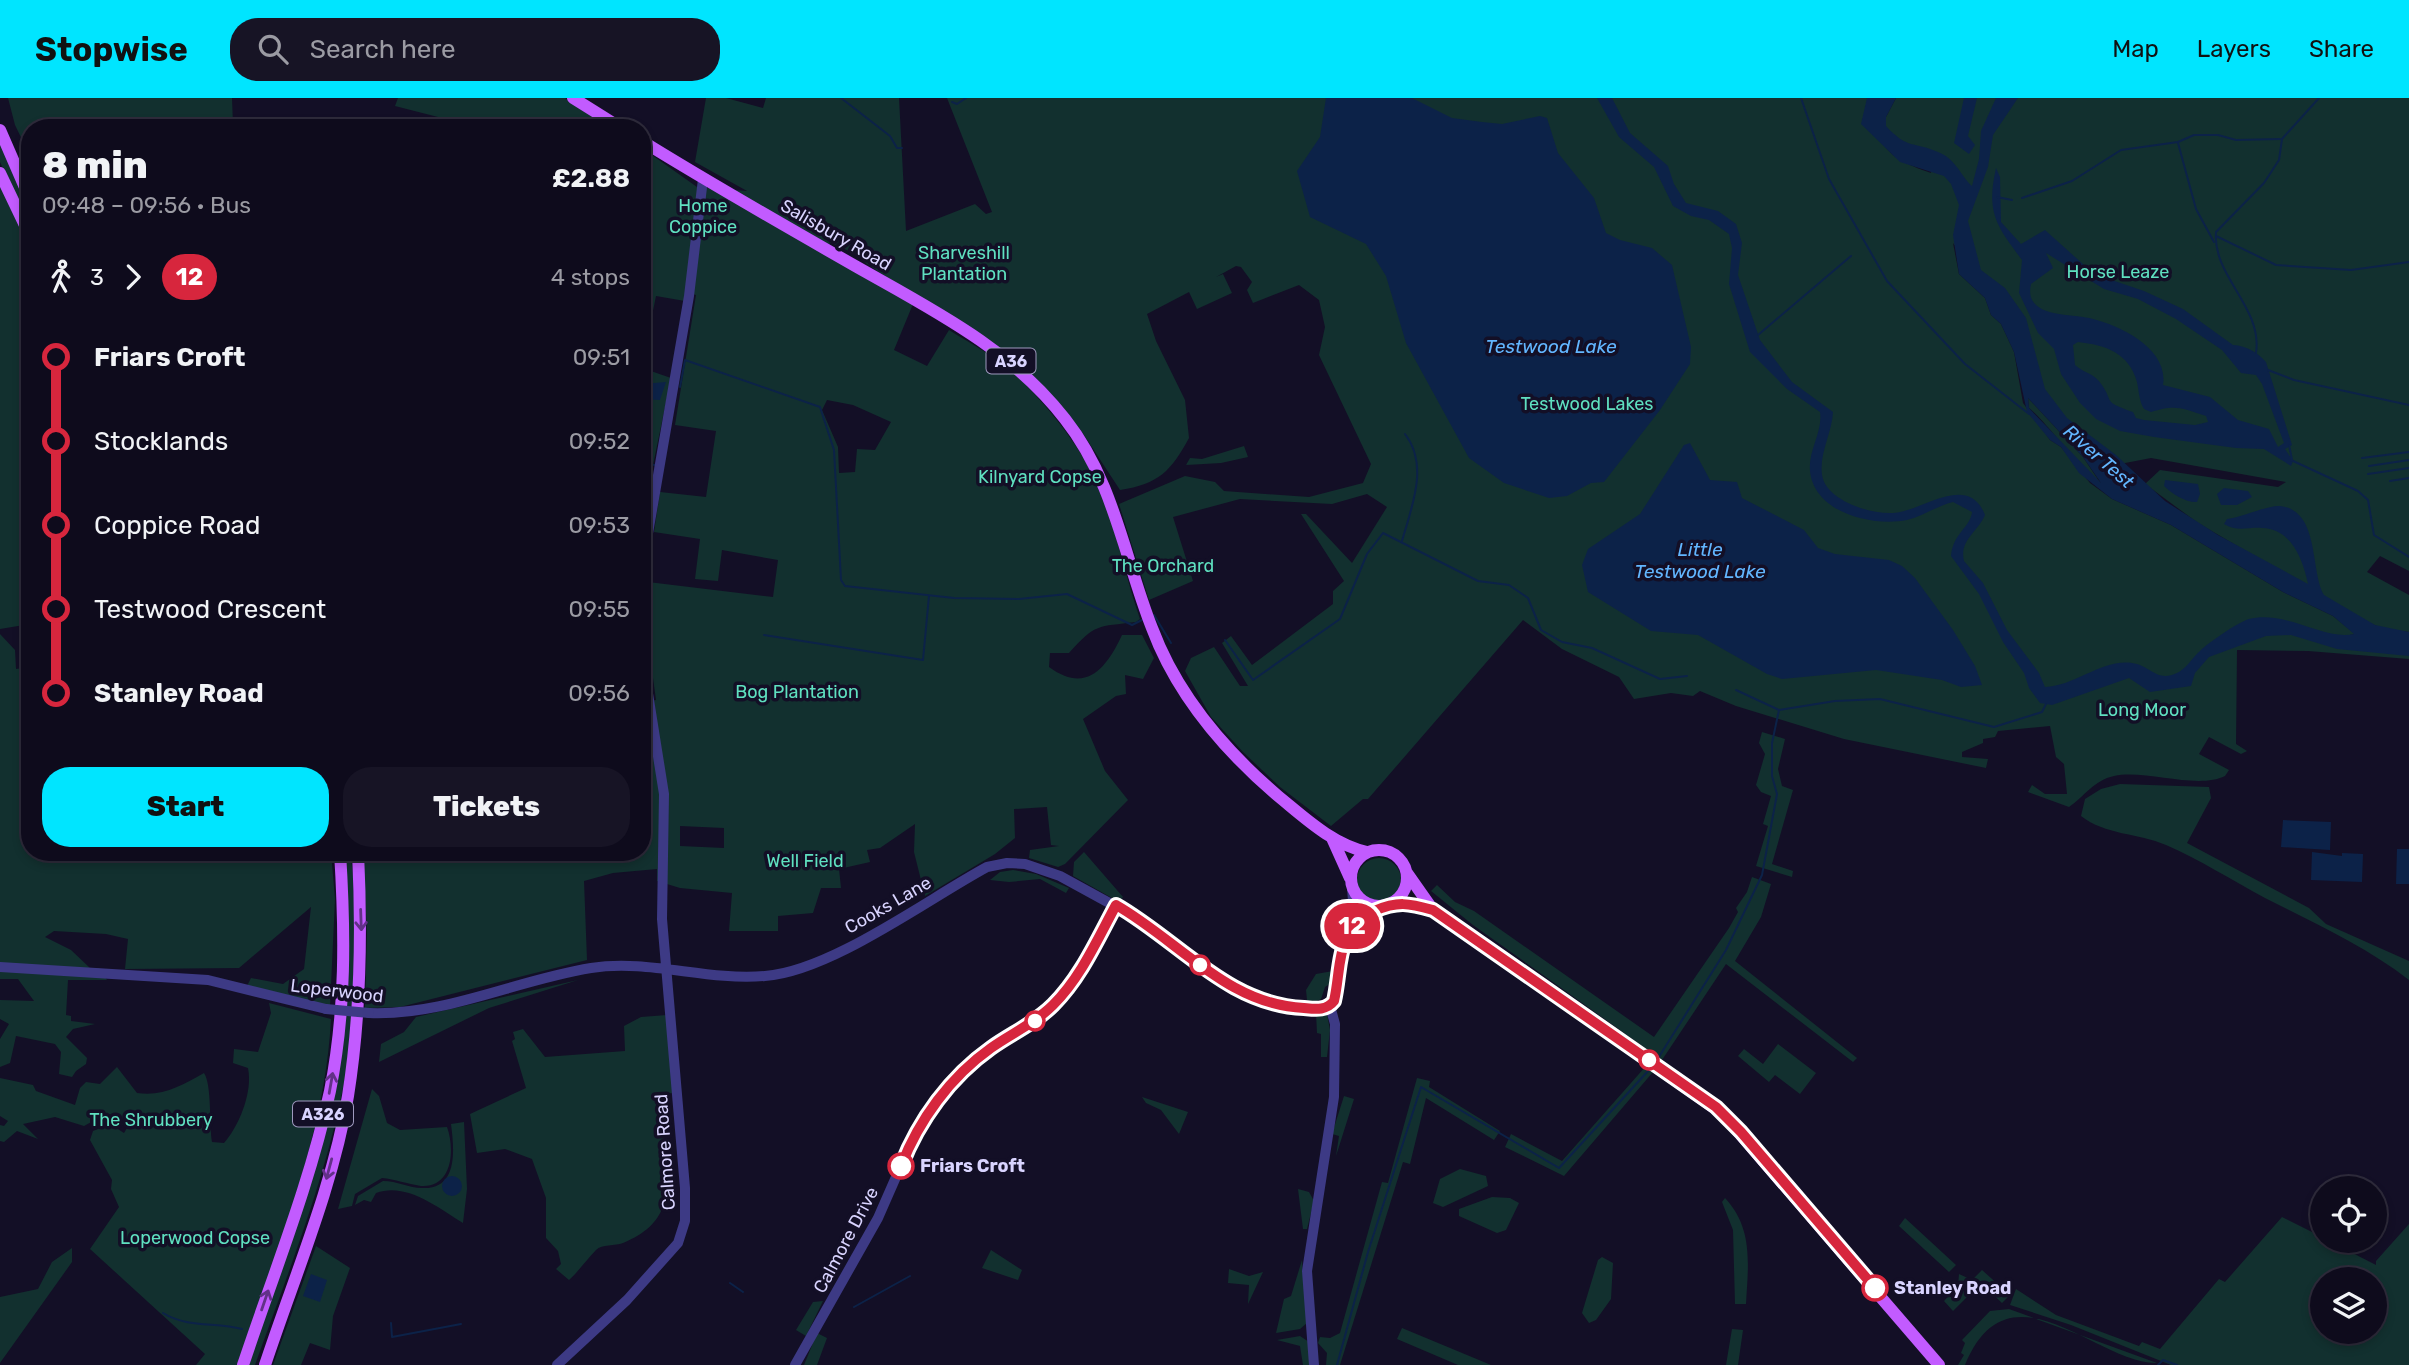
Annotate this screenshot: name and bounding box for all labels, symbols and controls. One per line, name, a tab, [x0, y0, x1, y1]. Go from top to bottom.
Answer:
search box	[230, 18, 720, 81]
text: Stopwise	[35, 30, 188, 69]
icon: search	[254, 30, 292, 68]
text: Search here	[310, 34, 456, 65]
text: Map	[2112, 35, 2159, 63]
text: Layers	[2197, 35, 2271, 63]
text: Share	[2309, 35, 2374, 63]
text: 8 min	[42, 142, 148, 188]
text: £2.88	[552, 163, 630, 194]
text: 09:48 – 09:56 · Bus	[42, 191, 251, 219]
street label: Salisbury Road	[777, 194, 895, 276]
park label: Home Coppice	[669, 195, 737, 238]
park label: Sharveshill Plantation	[918, 242, 1010, 285]
icon: walk	[42, 258, 80, 296]
icon: forward	[114, 258, 152, 296]
park label: Horse Leaze	[2067, 261, 2169, 283]
text: 3	[90, 263, 104, 291]
text: 12	[176, 263, 203, 291]
text: 4 stops	[551, 263, 630, 291]
water label: Testwood Lake	[1485, 335, 1617, 358]
text: Friars Croft	[94, 342, 245, 373]
text: 09:51	[573, 343, 630, 371]
road number: A36	[986, 348, 1036, 374]
park label: Testwood Lakes	[1520, 393, 1654, 415]
water label: River Test	[2059, 420, 2139, 494]
text: Stocklands	[94, 426, 228, 457]
text: 09:52	[569, 427, 630, 455]
park label: Kilnyard Copse	[978, 466, 1102, 488]
text: Coppice Road	[94, 510, 260, 541]
text: 09:53	[568, 511, 630, 539]
water label: Little Testwood Lake	[1634, 538, 1766, 583]
park label: The Orchard	[1112, 555, 1214, 577]
text: Testwood Crescent	[94, 594, 326, 625]
text: 09:55	[569, 595, 630, 623]
text: Stanley Road	[94, 678, 264, 709]
text: 09:56	[568, 679, 630, 707]
park label: Bog Plantation	[735, 681, 859, 703]
park label: Long Moor	[2098, 699, 2186, 721]
button: Start	[42, 767, 329, 847]
button: Tickets	[343, 767, 630, 847]
park label: Well Field	[766, 850, 844, 872]
street label: Cooks Lane	[841, 871, 935, 939]
line badge: 12	[1320, 903, 1384, 949]
one-way arrow	[354, 909, 367, 932]
text: 12	[1338, 912, 1366, 940]
unlabelled marker	[1190, 955, 1210, 975]
street label: Loperwood	[289, 974, 385, 1008]
unlabelled marker	[1025, 1011, 1045, 1031]
unlabelled marker	[1639, 1050, 1659, 1070]
one-way arrow	[324, 1072, 338, 1095]
street label: Calmore Road	[650, 1093, 680, 1211]
road number: A326	[293, 1102, 353, 1126]
park label: The Shrubbery	[89, 1109, 213, 1131]
marker: Friars Croft	[888, 1153, 914, 1179]
place label: Friars Croft	[920, 1155, 1025, 1177]
one-way arrow	[322, 1157, 335, 1180]
map controls	[2310, 1176, 2387, 1344]
button: locate	[2310, 1176, 2387, 1253]
street label: Calmore Drive	[809, 1183, 883, 1297]
park label: Loperwood Copse	[120, 1227, 270, 1249]
button: layers	[2310, 1267, 2387, 1344]
marker: Stanley Road	[1862, 1275, 1888, 1301]
place label: Stanley Road	[1894, 1277, 2011, 1299]
one-way arrow	[259, 1290, 272, 1312]

